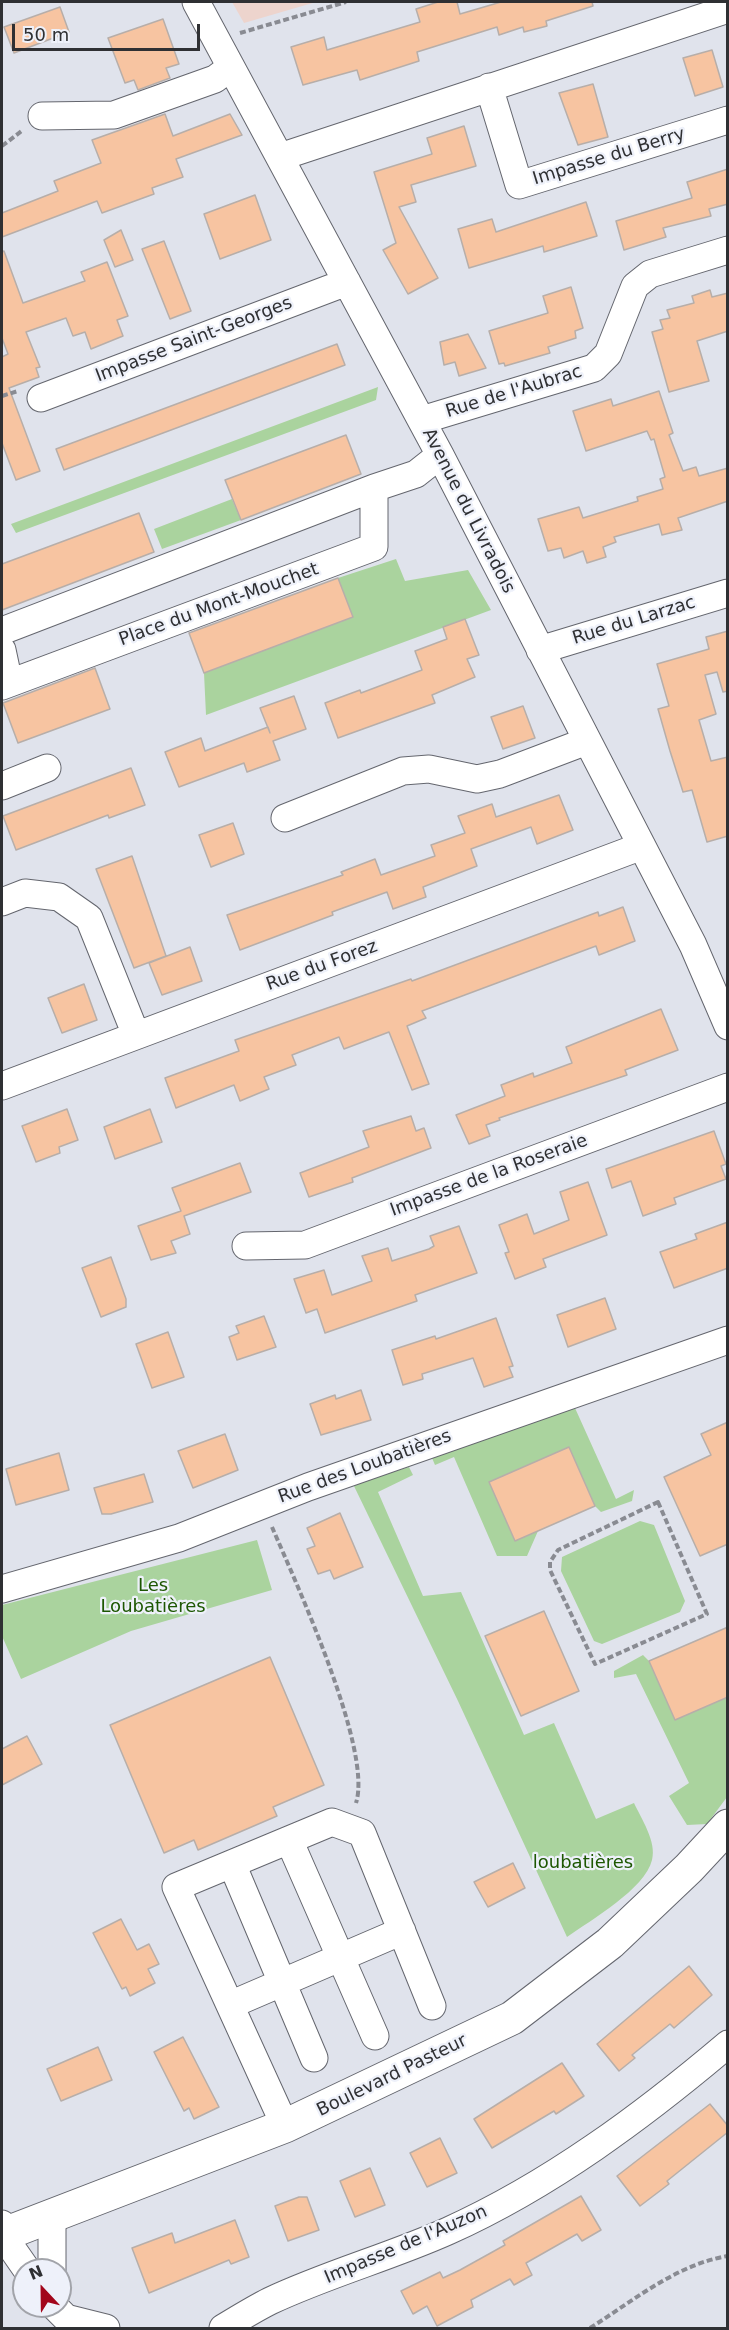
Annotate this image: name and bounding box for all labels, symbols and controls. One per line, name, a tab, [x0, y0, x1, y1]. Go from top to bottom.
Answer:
scale bar	[15, 12, 202, 50]
text: 50 m	[23, 24, 69, 45]
street label: Impasse du Berry	[530, 124, 688, 190]
street label: Impasse Saint-Georges	[93, 292, 295, 388]
street label: Rue de l'Aubrac	[443, 361, 585, 423]
street label: Avenue du Livradois	[417, 425, 519, 597]
street label: Place du Mont-Mouchet	[116, 559, 322, 651]
street label: Rue du Larzac	[570, 592, 698, 650]
street label: Rue du Forez	[263, 936, 381, 996]
street label: Impasse de la Roseraie	[387, 1130, 591, 1222]
street label: Rue des Loubatières	[275, 1426, 455, 1508]
park label: Les Loubatières	[100, 1575, 206, 1618]
park label: loubatières	[533, 1852, 633, 1874]
street label: Boulevard Pasteur	[313, 2030, 471, 2122]
street label: Impasse de l'Auzon	[321, 2201, 491, 2289]
north arrow	[12, 2258, 72, 2318]
text: N	[26, 2261, 46, 2284]

